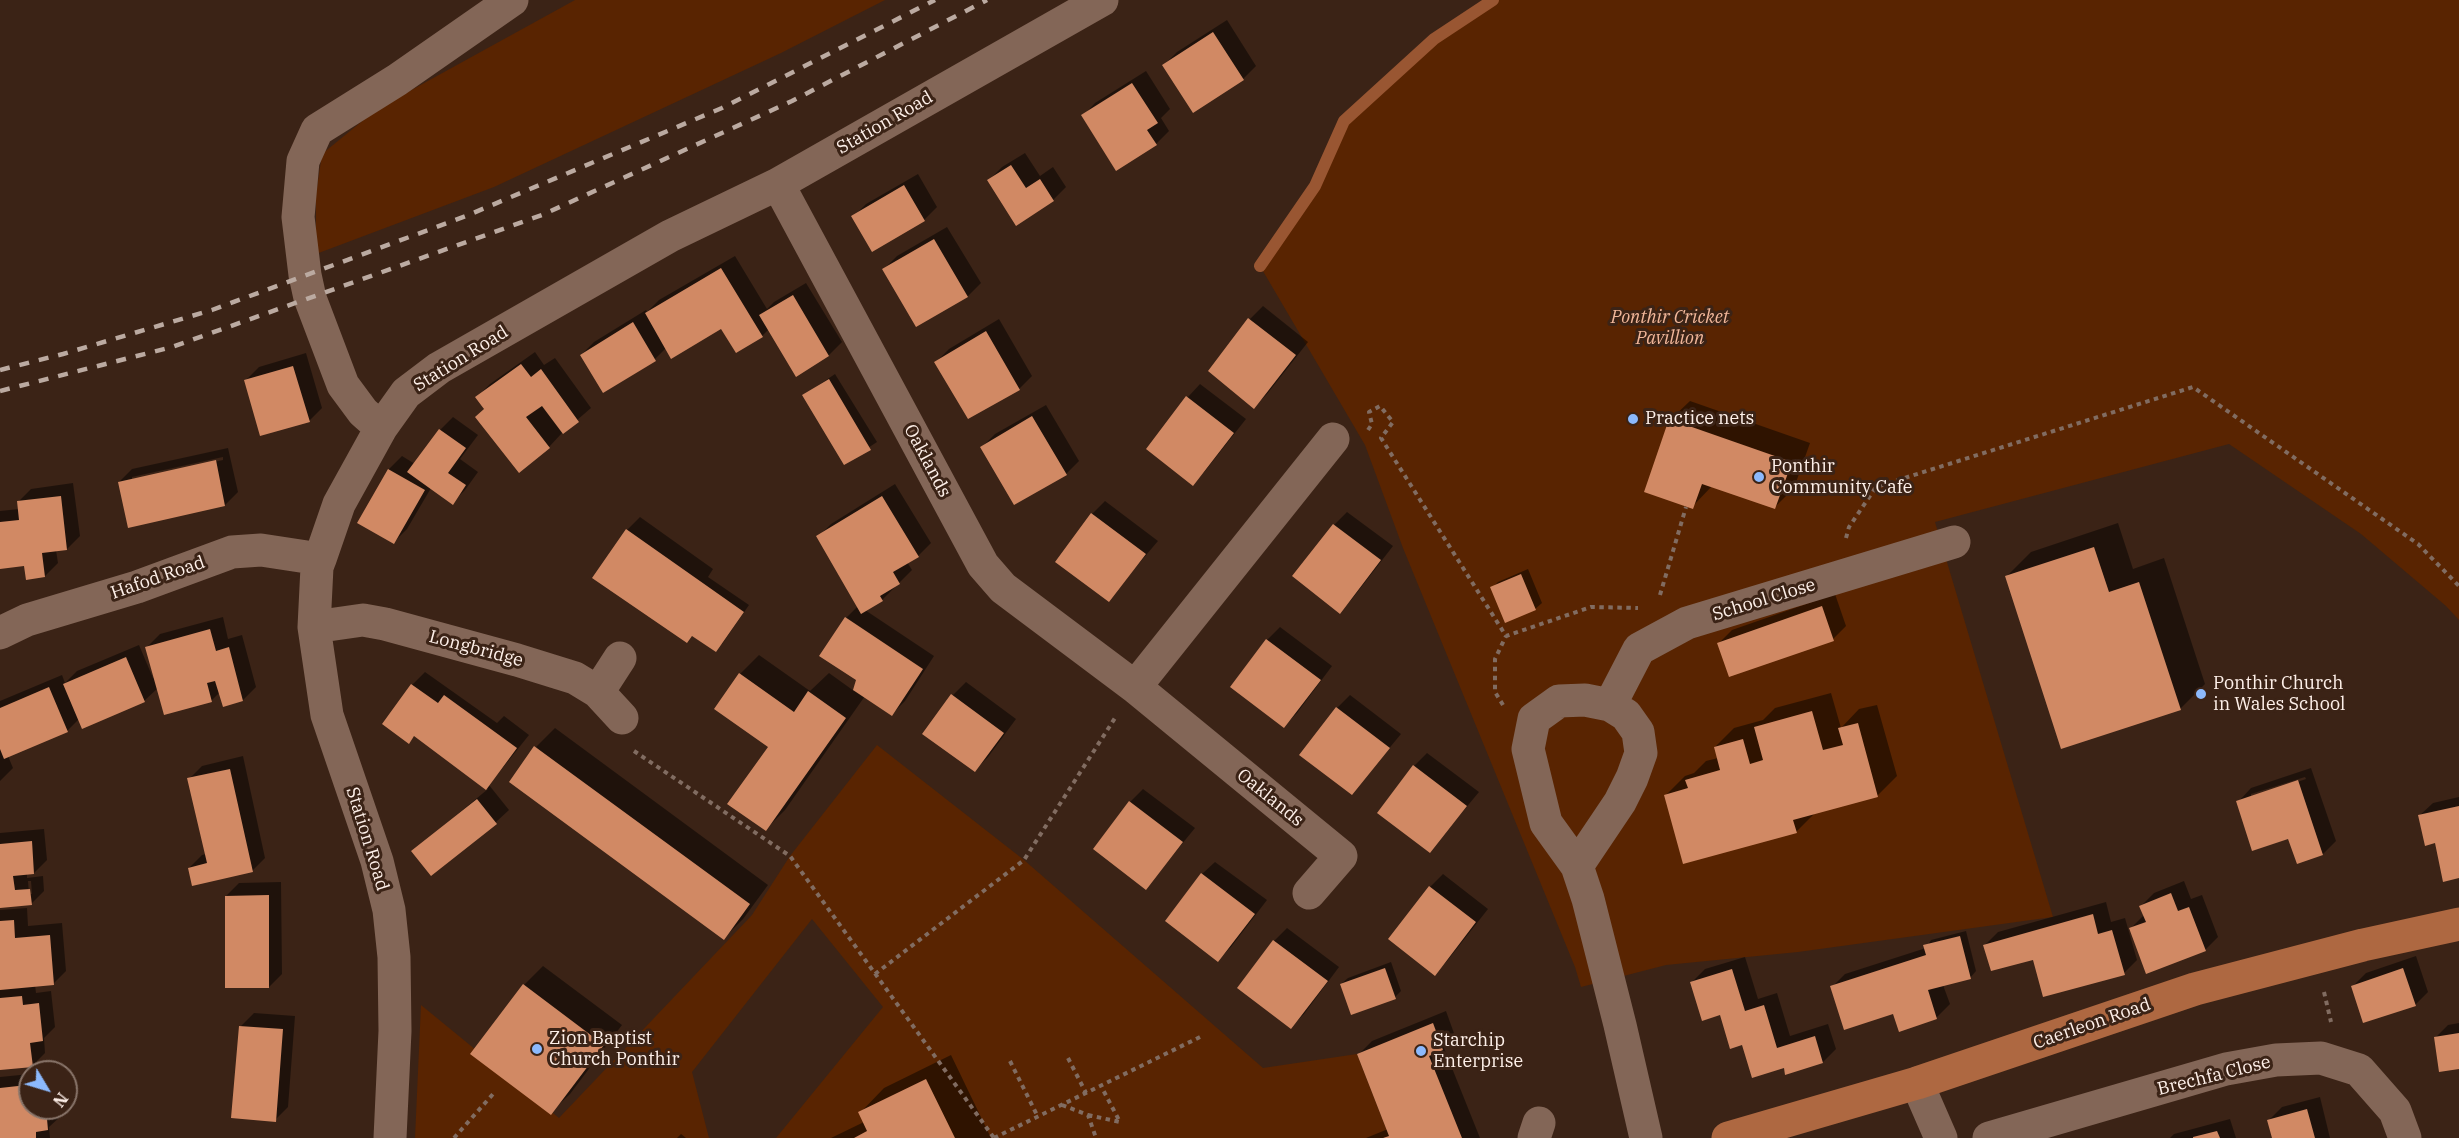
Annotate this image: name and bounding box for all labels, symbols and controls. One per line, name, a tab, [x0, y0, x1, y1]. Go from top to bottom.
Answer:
street label: Station Road	[833, 87, 937, 159]
park label: Ponthir Cricket Pavillion	[1611, 307, 1729, 350]
street label: Station Road	[410, 321, 512, 397]
place label: Practice nets	[1645, 408, 1754, 430]
marker: Practice nets	[1626, 412, 1640, 426]
street label: Oaklands	[899, 421, 955, 501]
place label: Ponthir Community Cafe	[1771, 456, 1912, 498]
marker: Ponthir Community Cafe	[1752, 470, 1766, 484]
street label: Hafod Road	[108, 552, 208, 604]
street label: School Close	[1710, 574, 1818, 626]
street label: Longbridge	[426, 626, 526, 672]
place label: Ponthir Church in Wales School	[2213, 673, 2346, 716]
marker: Ponthir Church in Wales School	[2194, 687, 2208, 701]
street label: Oaklands	[1232, 765, 1308, 831]
street label: Station Road	[341, 785, 393, 893]
street label: Caerleon Road	[2030, 994, 2154, 1054]
place label: Zion Baptist Church Ponthir	[549, 1028, 679, 1070]
place label: Starchip Enterprise	[1433, 1030, 1523, 1072]
marker: Zion Baptist Church Ponthir	[530, 1042, 544, 1056]
marker: Starchip Enterprise	[1414, 1044, 1428, 1058]
street label: Brechfa Close	[2155, 1051, 2273, 1101]
north arrow	[18, 1060, 78, 1120]
text: N	[49, 1089, 72, 1111]

